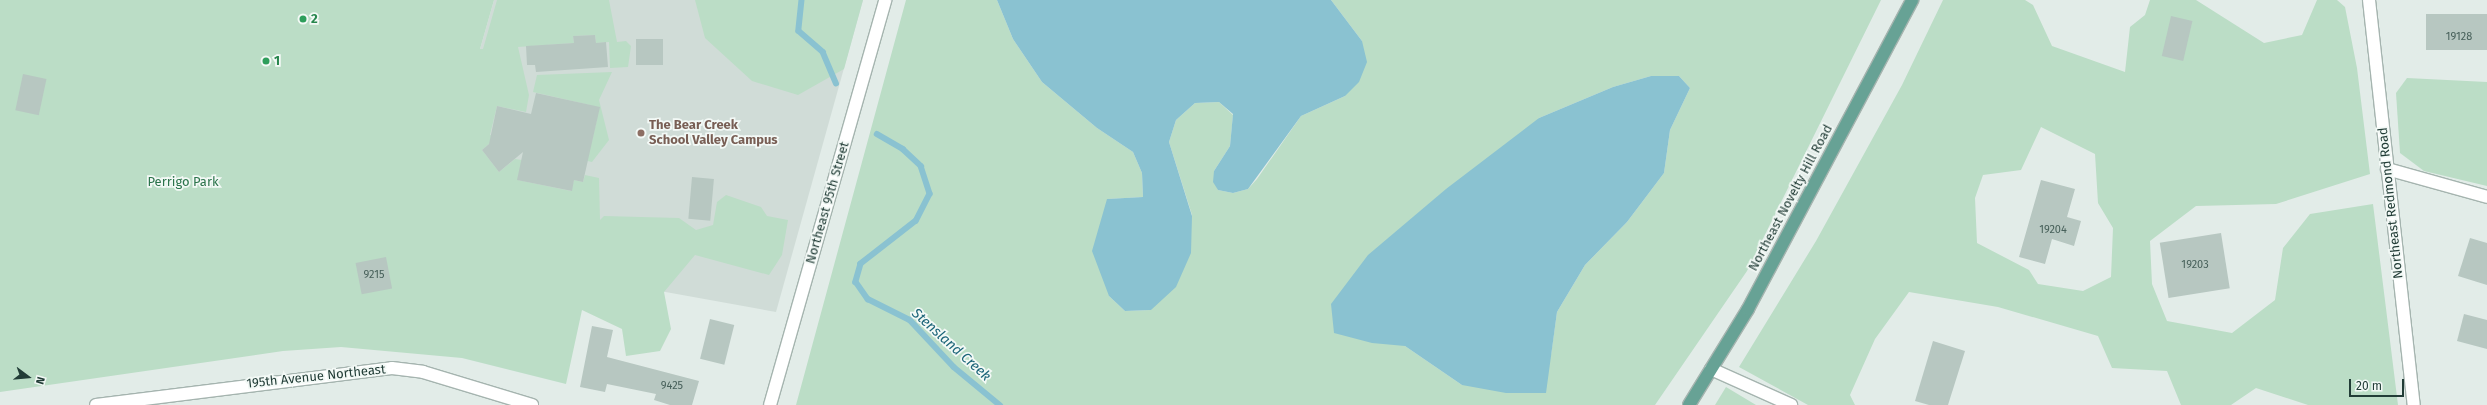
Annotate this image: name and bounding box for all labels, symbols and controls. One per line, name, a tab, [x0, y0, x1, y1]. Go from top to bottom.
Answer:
place label: 2	[311, 11, 318, 27]
marker: 2	[298, 14, 308, 24]
house number: 19128	[2446, 30, 2472, 44]
place label: 1	[274, 53, 280, 69]
marker: 1	[261, 56, 271, 66]
place label: The Bear Creek School Valley Campus	[649, 118, 778, 149]
street label: Northeast Novelty Hill Road	[1746, 122, 1836, 274]
street label: Northeast Redmond Road	[2375, 127, 2407, 279]
marker: The Bear Creek School Valley Campus	[636, 128, 646, 138]
street label: Northeast 95th Street	[803, 140, 853, 266]
park label: Perrigo Park	[147, 174, 219, 190]
house number: 19204	[2039, 223, 2067, 237]
house number: 19203	[2181, 258, 2209, 272]
house number: 9215	[364, 268, 384, 282]
water label: Stensland Creek	[908, 305, 994, 385]
north arrow	[8, 357, 48, 397]
street label: 195th Avenue Northeast	[246, 362, 386, 392]
scale bar	[2351, 371, 2406, 397]
text: N	[33, 375, 47, 386]
house number: 9425	[661, 379, 683, 393]
text: 20 m	[2356, 379, 2382, 393]

